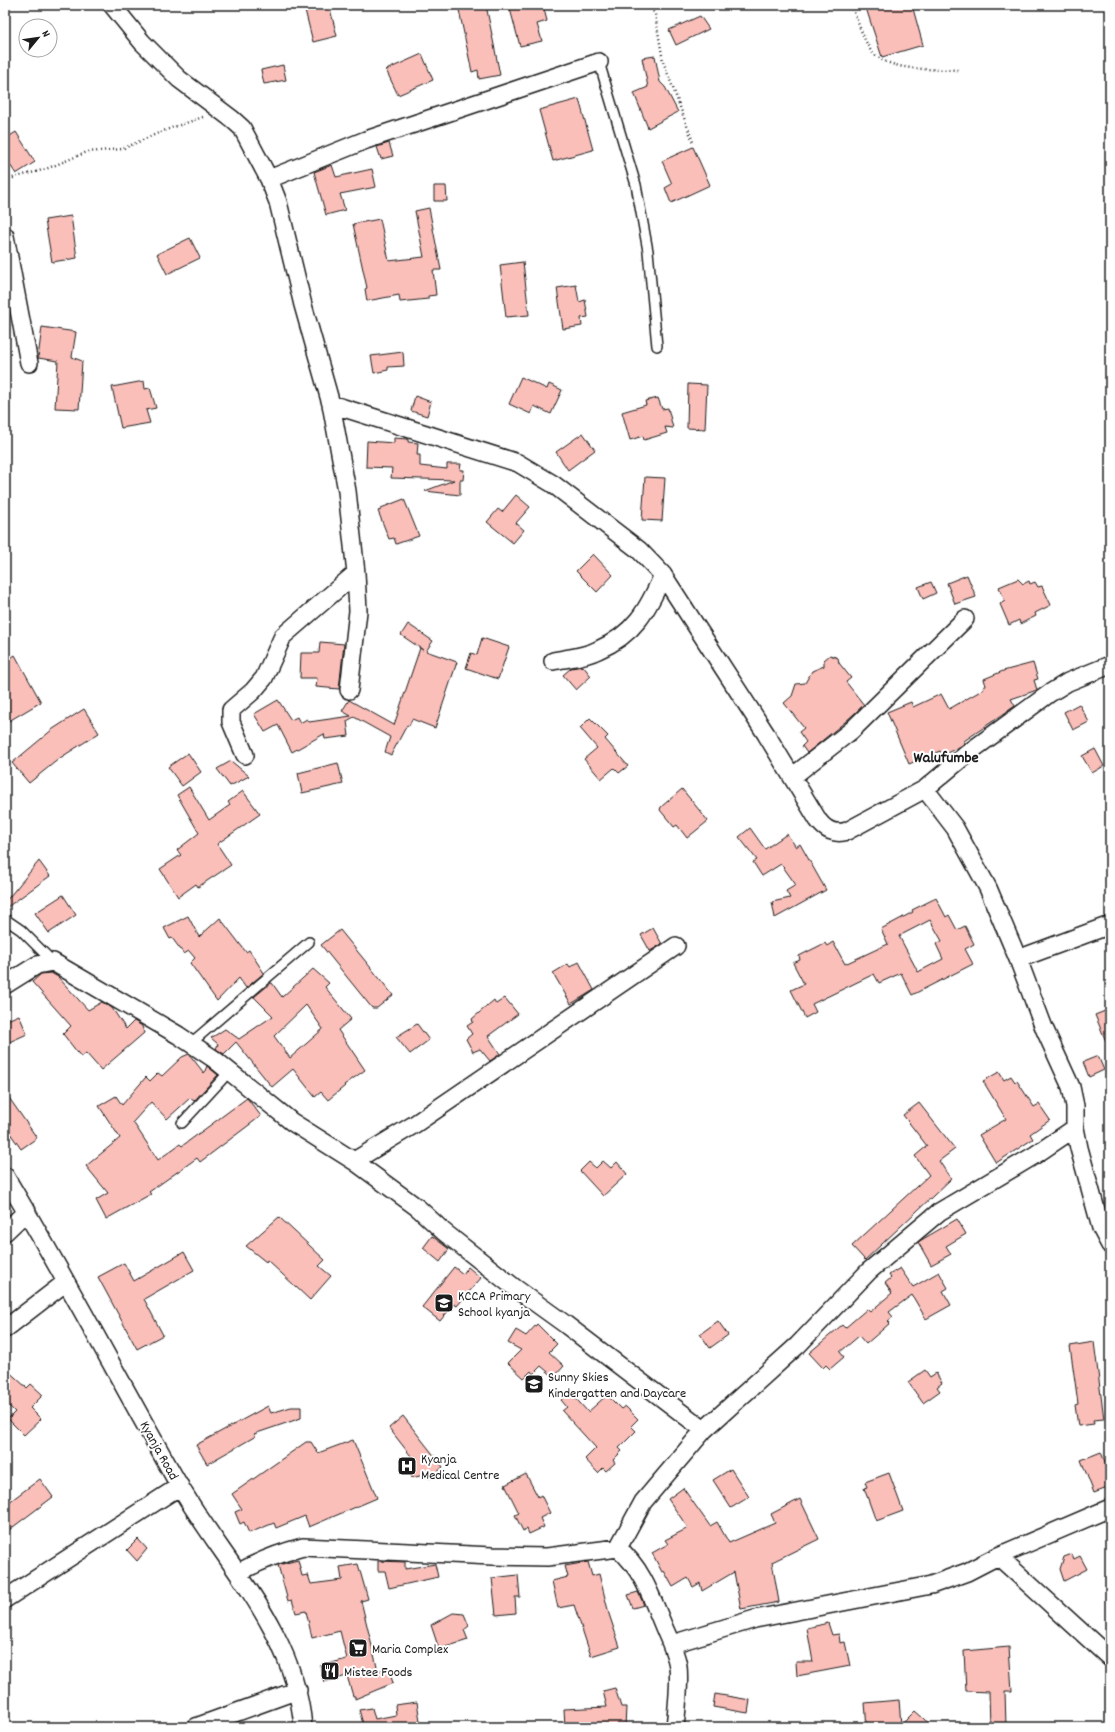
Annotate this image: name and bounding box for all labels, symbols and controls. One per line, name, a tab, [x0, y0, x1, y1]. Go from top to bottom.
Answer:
north arrow	[18, 18, 58, 58]
text: N	[37, 28, 54, 41]
district label: Walufumbe	[914, 747, 978, 770]
place label: KCCA Primary School kyanja	[458, 1287, 531, 1323]
school or university icon: KCCA Primary School kyanja	[433, 1292, 455, 1314]
place label: Sunny Skies Kindergatten and Daycare	[548, 1368, 686, 1404]
school or university icon: Sunny Skies Kindergatten and Daycare	[523, 1373, 545, 1395]
street label: Kyanja Road	[134, 1418, 183, 1484]
place label: Kyanja Medical Centre	[421, 1450, 499, 1486]
hospital icon: Kyanja Medical Centre	[396, 1455, 418, 1477]
supermarket icon: Maria Complex	[347, 1637, 369, 1659]
place label: Maria Complex	[372, 1640, 448, 1660]
restaurant icon: Mistee Foods	[319, 1660, 341, 1682]
place label: Mistee Foods	[344, 1663, 413, 1683]

